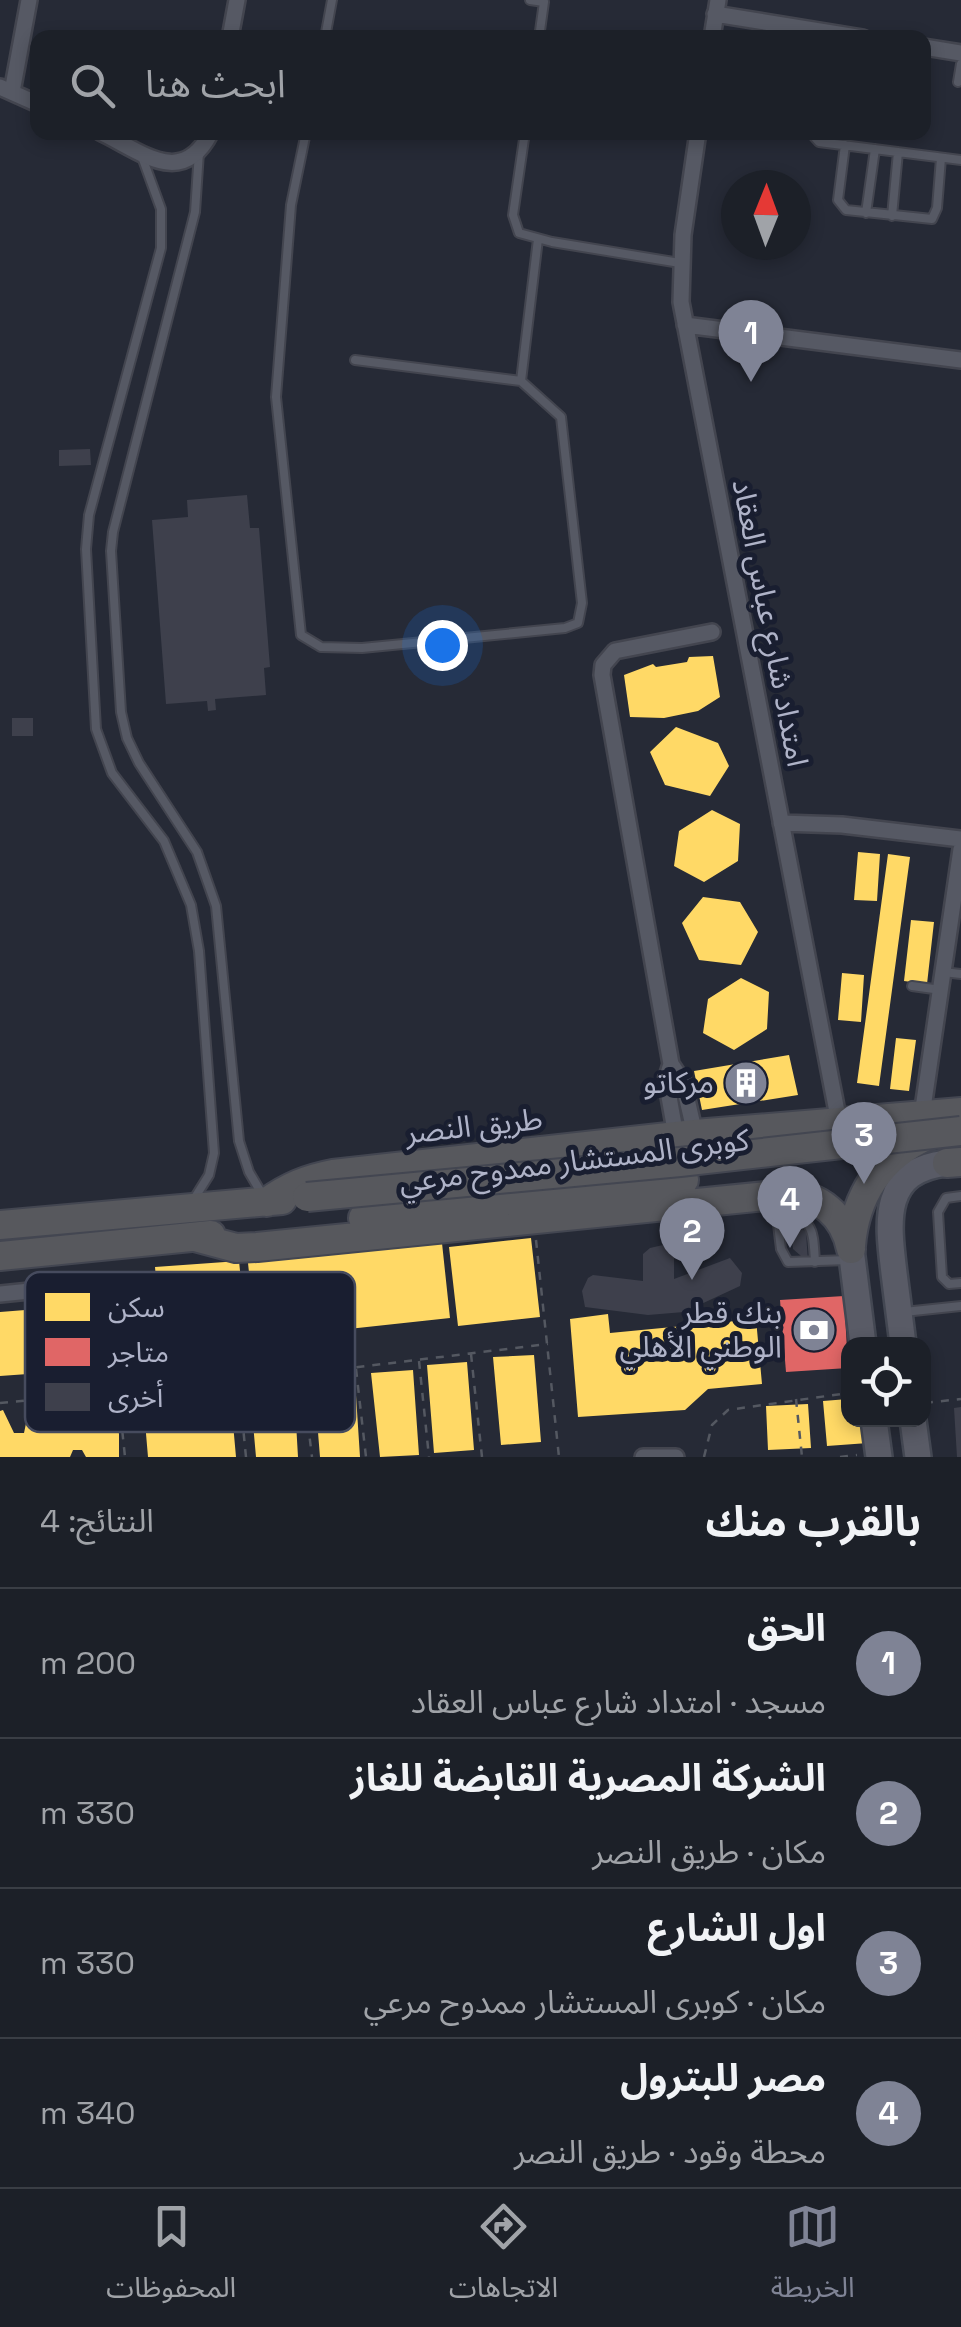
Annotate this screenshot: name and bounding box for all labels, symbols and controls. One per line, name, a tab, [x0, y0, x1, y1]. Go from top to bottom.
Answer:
search box	[30, 30, 931, 140]
icon: search	[65, 58, 120, 113]
text: ابحث هنا	[145, 60, 286, 108]
north arrow	[721, 170, 811, 260]
pin: 1	[718, 300, 784, 382]
street label: امتداد شارع عباس العقاد	[721, 476, 817, 770]
your location	[417, 620, 468, 671]
building icon: مركاتو	[723, 1060, 769, 1106]
place label: مركاتو	[643, 1063, 714, 1102]
street label: طريق النصر	[402, 1099, 545, 1152]
pin: 3	[832, 1102, 896, 1184]
street label: كوبرى المستشار ممدوح مرعي	[397, 1120, 752, 1205]
pin: 4	[758, 1166, 822, 1248]
pin: 2	[660, 1198, 724, 1280]
legend	[25, 1272, 355, 1432]
text: سكن	[108, 1289, 165, 1325]
place label: بنك قطر الوطني الأهلي	[620, 1293, 782, 1370]
bank icon: بنك قطر الوطني الأهلي	[791, 1307, 837, 1353]
text: متاجر	[107, 1334, 169, 1370]
map controls	[841, 1337, 931, 1427]
button: locate	[841, 1337, 931, 1427]
text: أخرى	[108, 1379, 163, 1415]
text: بالقرب منك	[706, 1495, 921, 1548]
text: النتائج: 4	[40, 1501, 154, 1541]
text: الحق	[747, 1604, 826, 1652]
text: 200 m	[40, 1643, 136, 1683]
text: 1	[881, 1643, 896, 1683]
text: مسجد · امتداد شارع عباس العقاد	[411, 1682, 826, 1722]
text: الشركة المصرية القابضة للغاز	[350, 1754, 826, 1802]
text: 330 m	[40, 1793, 135, 1833]
text: 2	[879, 1793, 898, 1833]
text: مكان · طريق النصر	[592, 1832, 826, 1872]
text: اول الشارع	[647, 1904, 826, 1952]
text: 330 m	[40, 1943, 135, 1983]
text: 3	[879, 1943, 898, 1983]
text: مكان · كوبرى المستشار ممدوح مرعي	[364, 1982, 826, 2022]
text: مصر للبترول	[620, 2054, 826, 2102]
text: 340 m	[40, 2093, 136, 2133]
text: 4	[878, 2093, 899, 2133]
text: محطة وقود · طريق النصر	[514, 2132, 826, 2172]
tab: المحفوظات	[106, 2199, 236, 2318]
tab: الاتجاهات	[449, 2199, 558, 2318]
tab: الخريطة	[771, 2199, 855, 2318]

